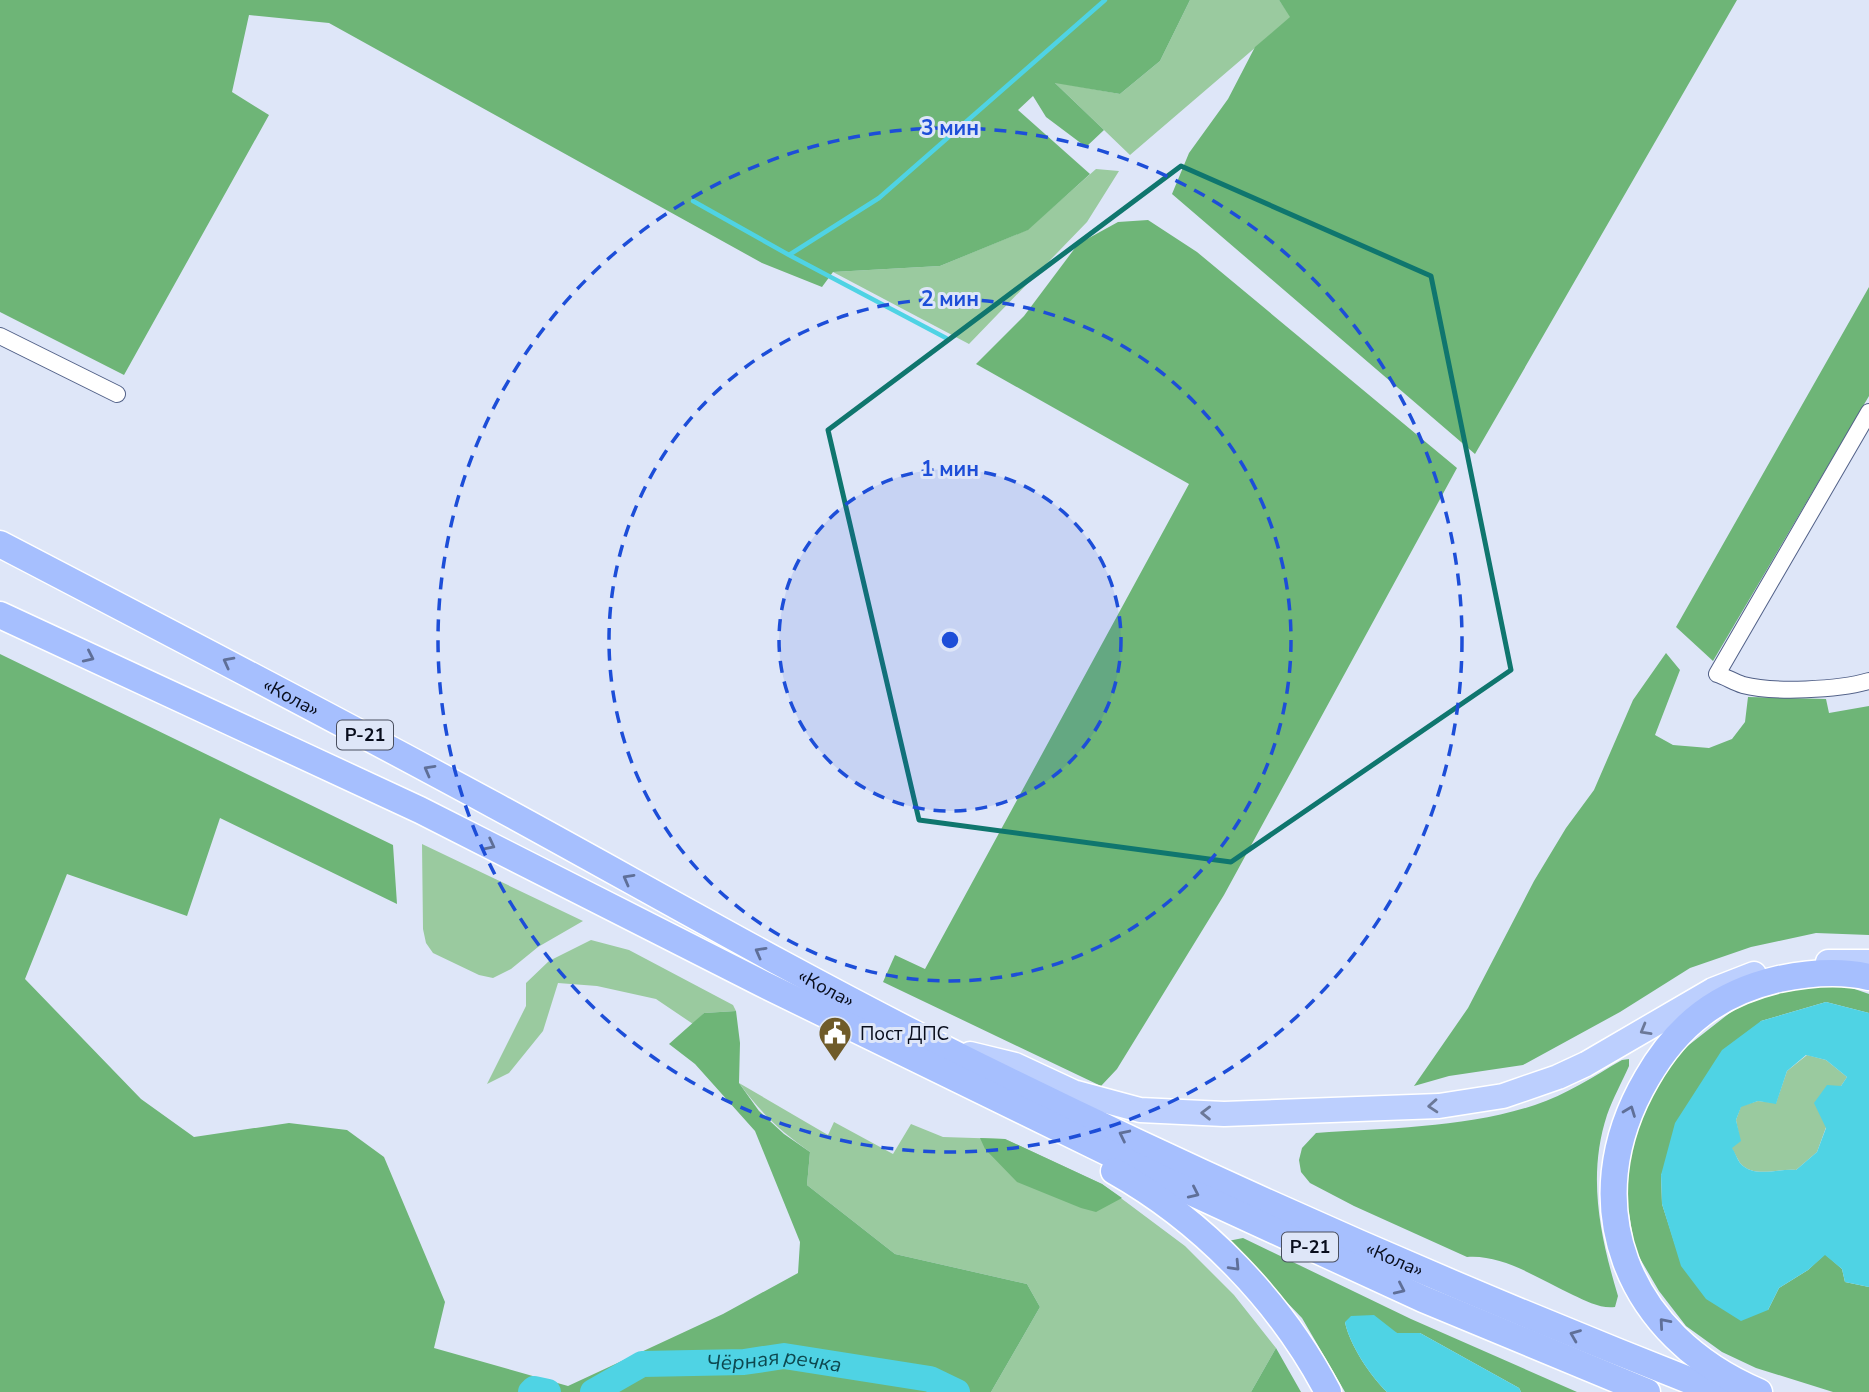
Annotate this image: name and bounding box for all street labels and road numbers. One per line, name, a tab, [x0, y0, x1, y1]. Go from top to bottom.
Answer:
street label: «Кола»	[258, 672, 324, 723]
road number: Р-21	[337, 720, 393, 750]
street label: «Кола»	[793, 963, 859, 1014]
road number: Р-21	[1282, 1232, 1338, 1262]
street label: «Кола»	[1362, 1236, 1427, 1284]

